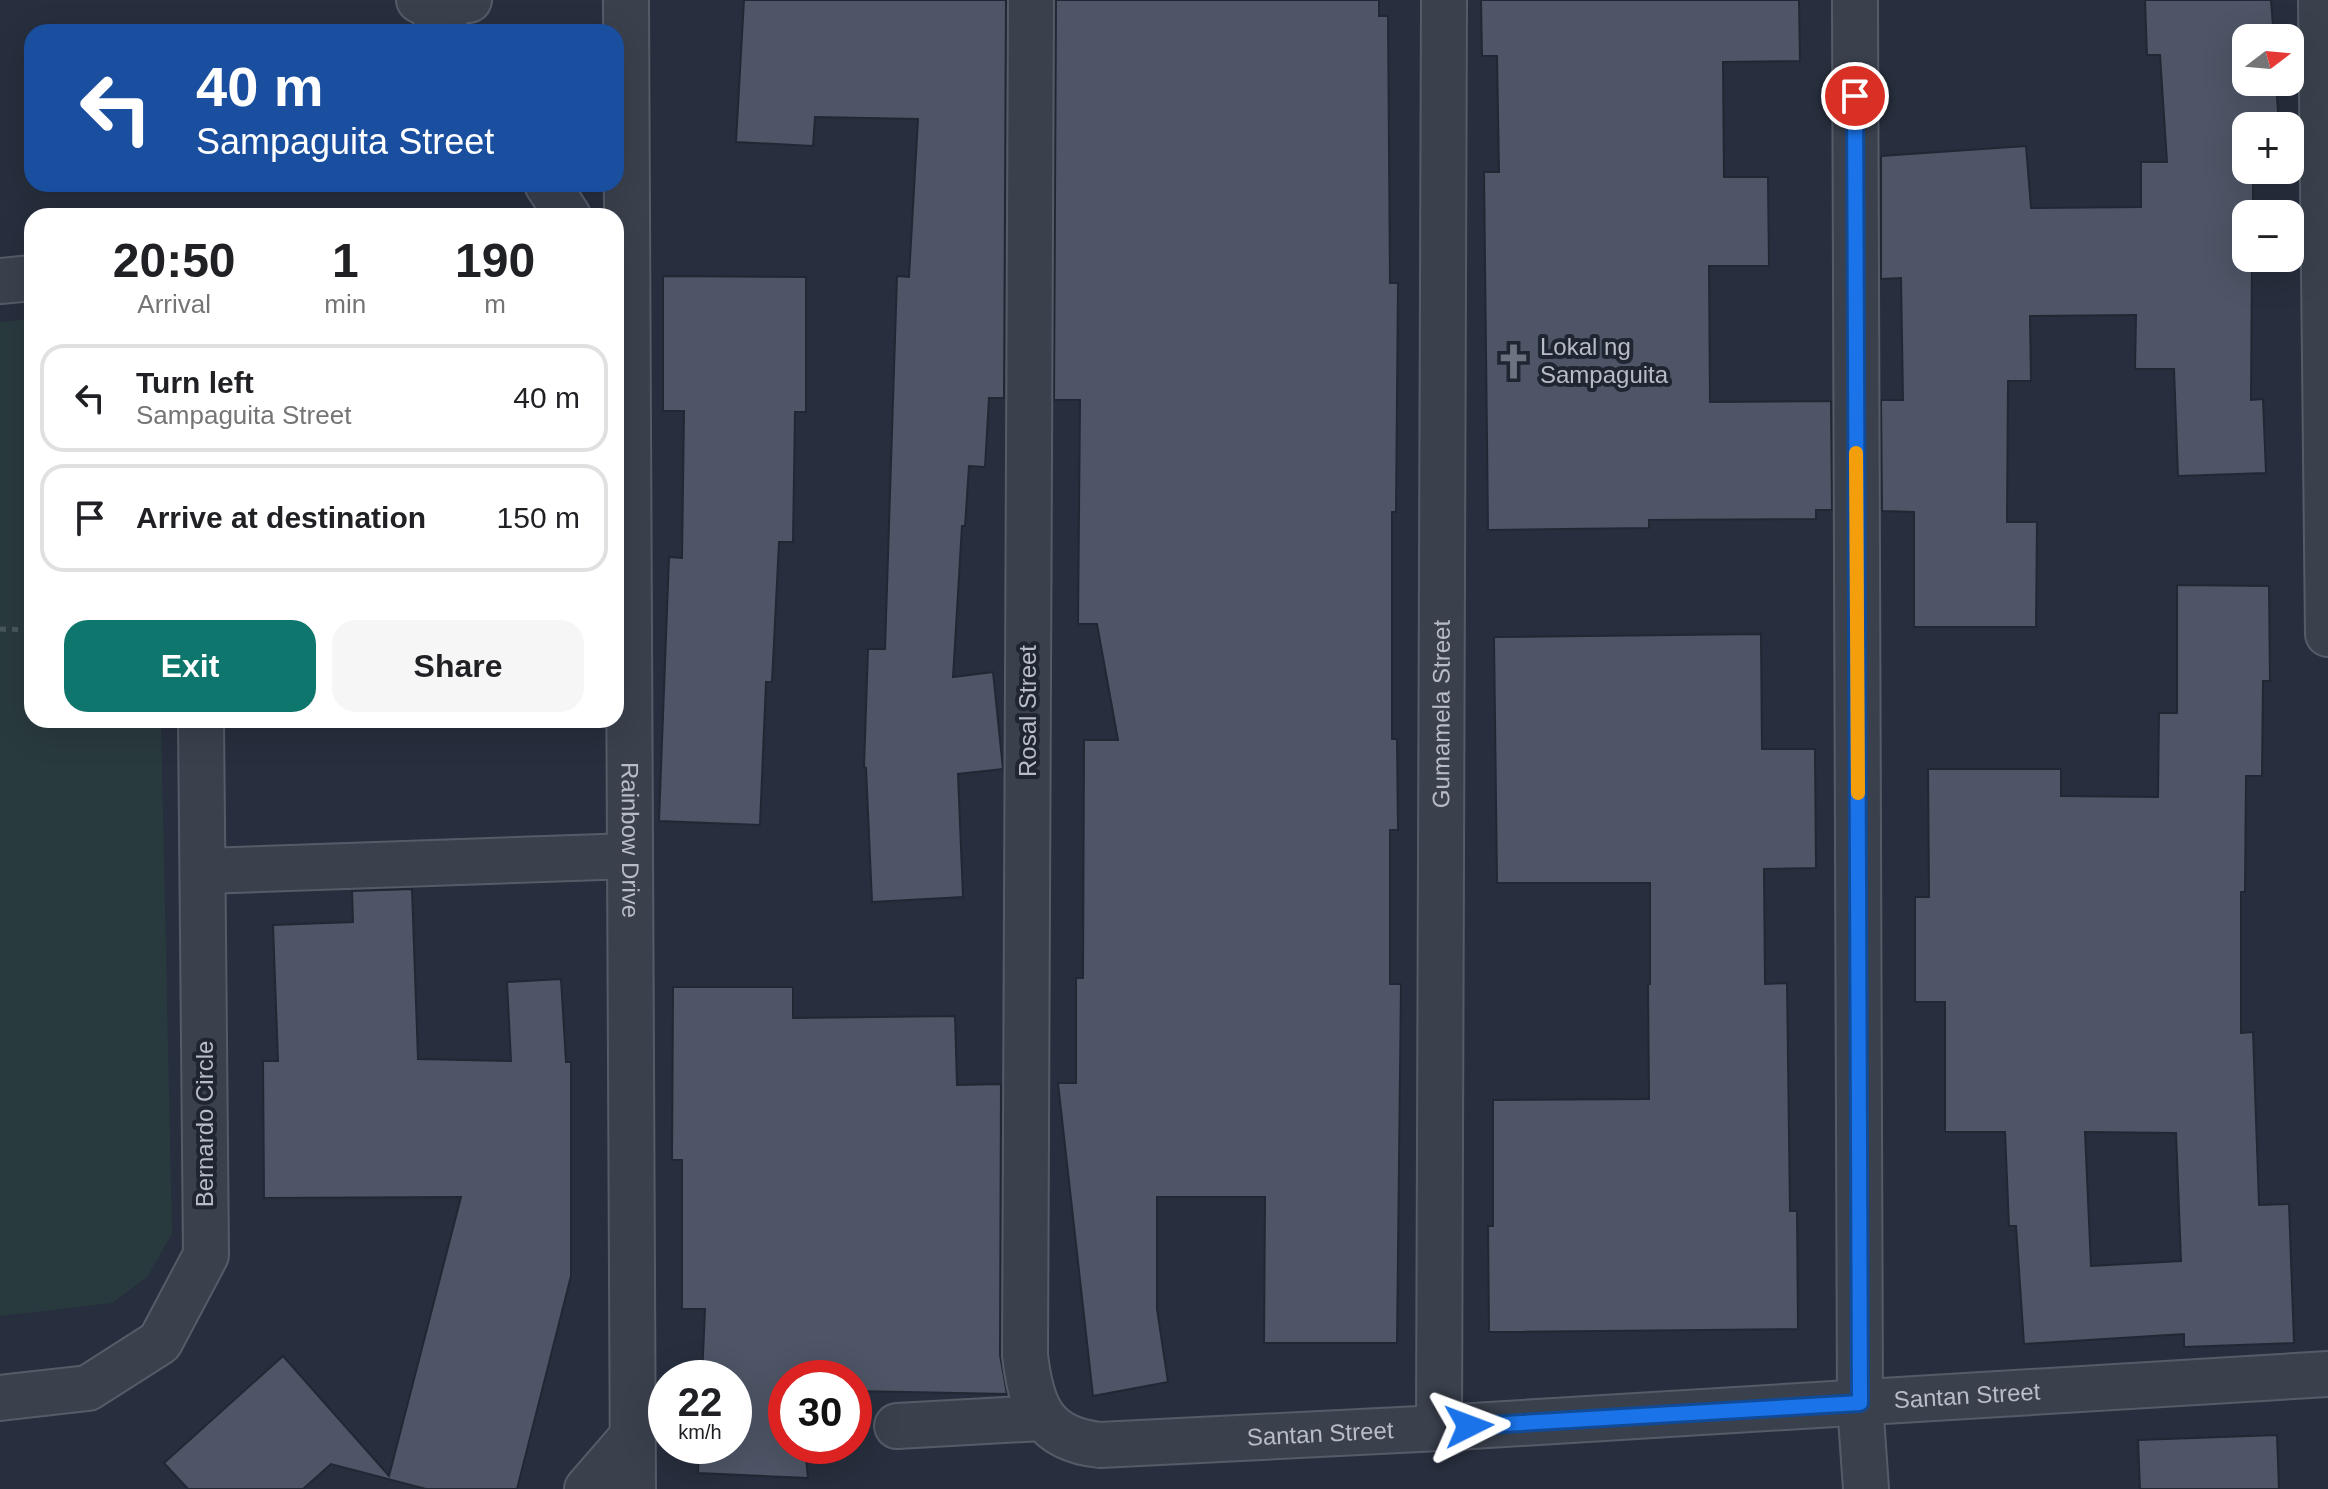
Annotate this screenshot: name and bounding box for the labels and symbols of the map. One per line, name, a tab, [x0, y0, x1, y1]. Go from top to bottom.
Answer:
north arrow	[2232, 24, 2304, 96]
pin	[1821, 62, 1889, 130]
place label: Lokal ng Sampaguita	[1540, 333, 1669, 388]
church icon: Lokal ng Sampaguita	[1495, 342, 1533, 380]
street label: Gumamela Street	[1427, 620, 1455, 808]
street label: Rosal Street	[1014, 645, 1041, 777]
street label: Rainbow Drive	[617, 762, 644, 918]
street label: Bernardo Circle	[191, 1041, 218, 1207]
speed limit sign: 30	[768, 1360, 872, 1464]
street label: Santan Street	[1893, 1377, 2041, 1413]
position arrow	[1427, 1384, 1511, 1468]
street label: Santan Street	[1246, 1416, 1394, 1451]

